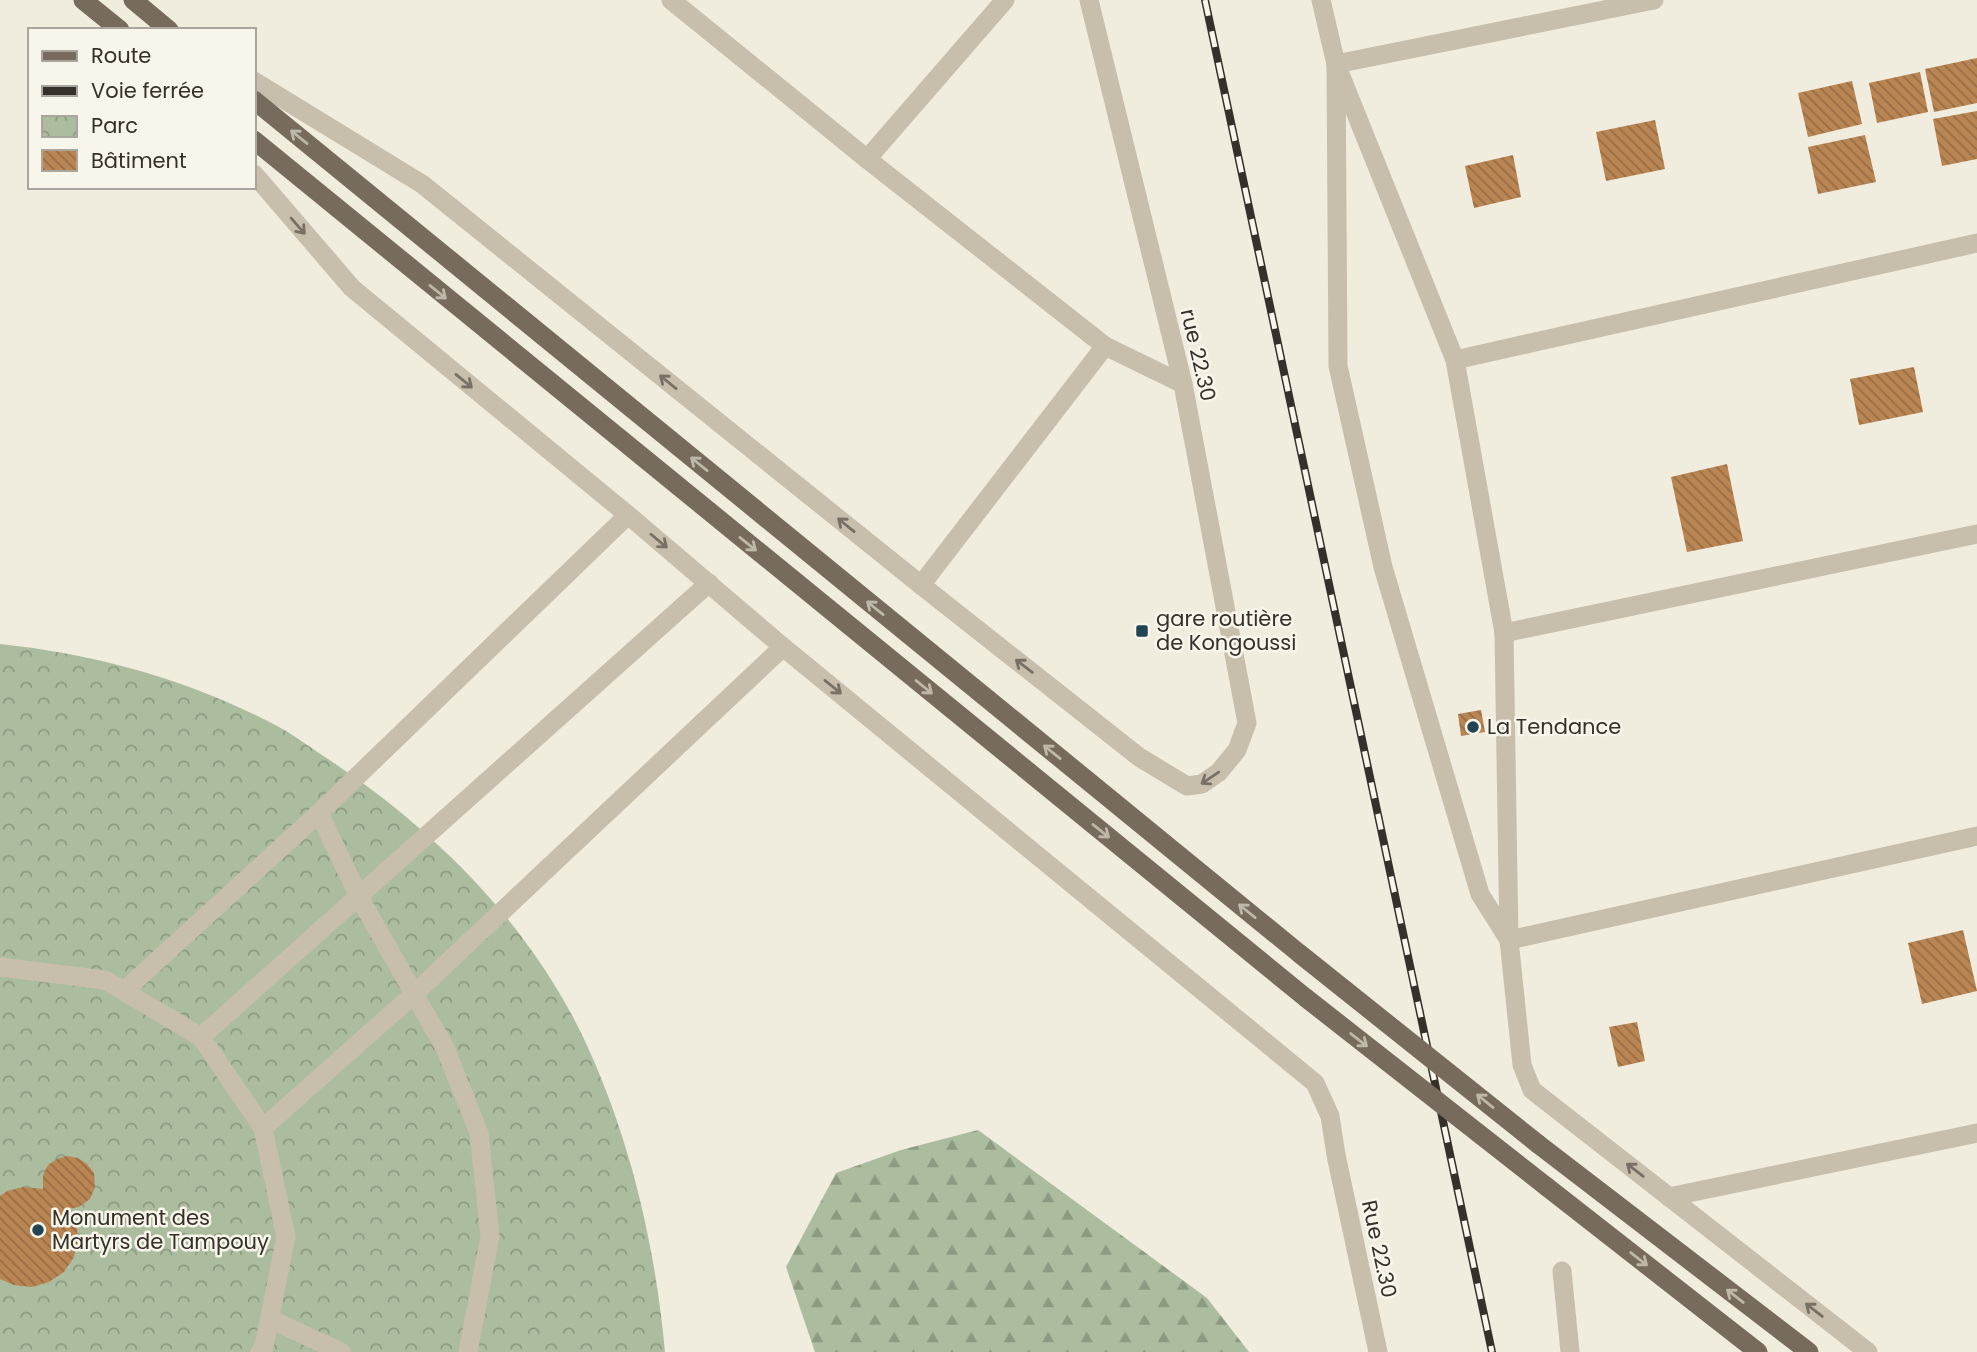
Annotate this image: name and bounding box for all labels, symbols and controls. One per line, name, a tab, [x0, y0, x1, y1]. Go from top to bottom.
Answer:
legend	[28, 28, 256, 189]
text: Route	[91, 41, 151, 70]
text: Voie ferrée	[91, 76, 204, 105]
text: Parc	[91, 111, 138, 140]
one-way arrow	[290, 129, 308, 144]
text: Bâtiment	[91, 146, 187, 175]
one-way arrow	[290, 217, 306, 235]
one-way arrow	[429, 284, 447, 300]
street label: rue 22.30	[1174, 306, 1223, 404]
one-way arrow	[455, 373, 473, 388]
one-way arrow	[660, 375, 678, 390]
one-way arrow	[691, 456, 709, 472]
one-way arrow	[837, 517, 855, 533]
one-way arrow	[649, 533, 667, 549]
one-way arrow	[738, 536, 756, 551]
one-way arrow	[867, 600, 885, 615]
place label: gare routière de Kongoussi	[1156, 604, 1296, 657]
marker: gare routière de Kongoussi	[1134, 623, 1150, 639]
one-way arrow	[1015, 659, 1033, 674]
one-way arrow	[823, 679, 841, 695]
one-way arrow	[915, 680, 933, 695]
place label: La Tendance	[1487, 712, 1621, 741]
marker: La Tendance	[1465, 719, 1481, 735]
one-way arrow	[1043, 744, 1061, 759]
one-way arrow	[1200, 771, 1220, 785]
one-way arrow	[1091, 823, 1109, 839]
one-way arrow	[1238, 903, 1256, 919]
one-way arrow	[1350, 1032, 1368, 1047]
one-way arrow	[1476, 1094, 1494, 1109]
one-way arrow	[1626, 1162, 1644, 1177]
street label: Rue 22.30	[1355, 1197, 1404, 1300]
place label: Monument des Martyrs de Tampouy	[52, 1203, 269, 1256]
marker: Monument des Martyrs de Tampouy	[30, 1222, 46, 1238]
one-way arrow	[1630, 1252, 1648, 1267]
one-way arrow	[1727, 1288, 1745, 1303]
one-way arrow	[1805, 1303, 1823, 1318]

